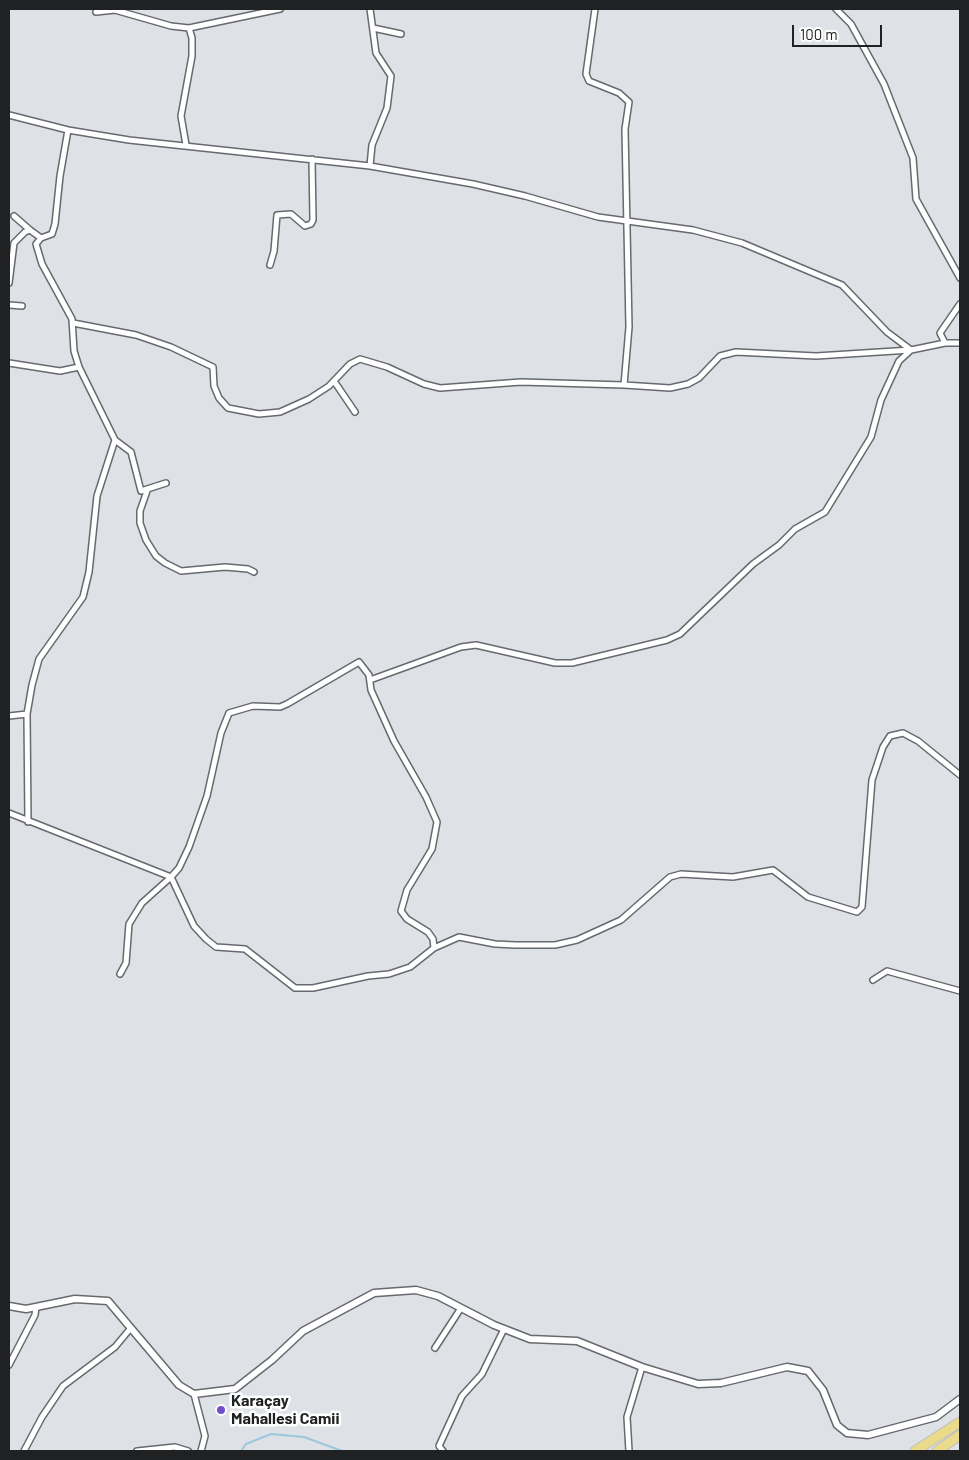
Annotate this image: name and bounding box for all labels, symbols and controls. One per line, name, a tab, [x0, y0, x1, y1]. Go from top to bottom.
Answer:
scale bar	[794, 15, 884, 47]
text: 100 m	[800, 25, 838, 43]
place label: Karaçay Mahallesi Camii	[231, 1391, 339, 1429]
marker: Karaçay Mahallesi Camii	[215, 1404, 227, 1416]

